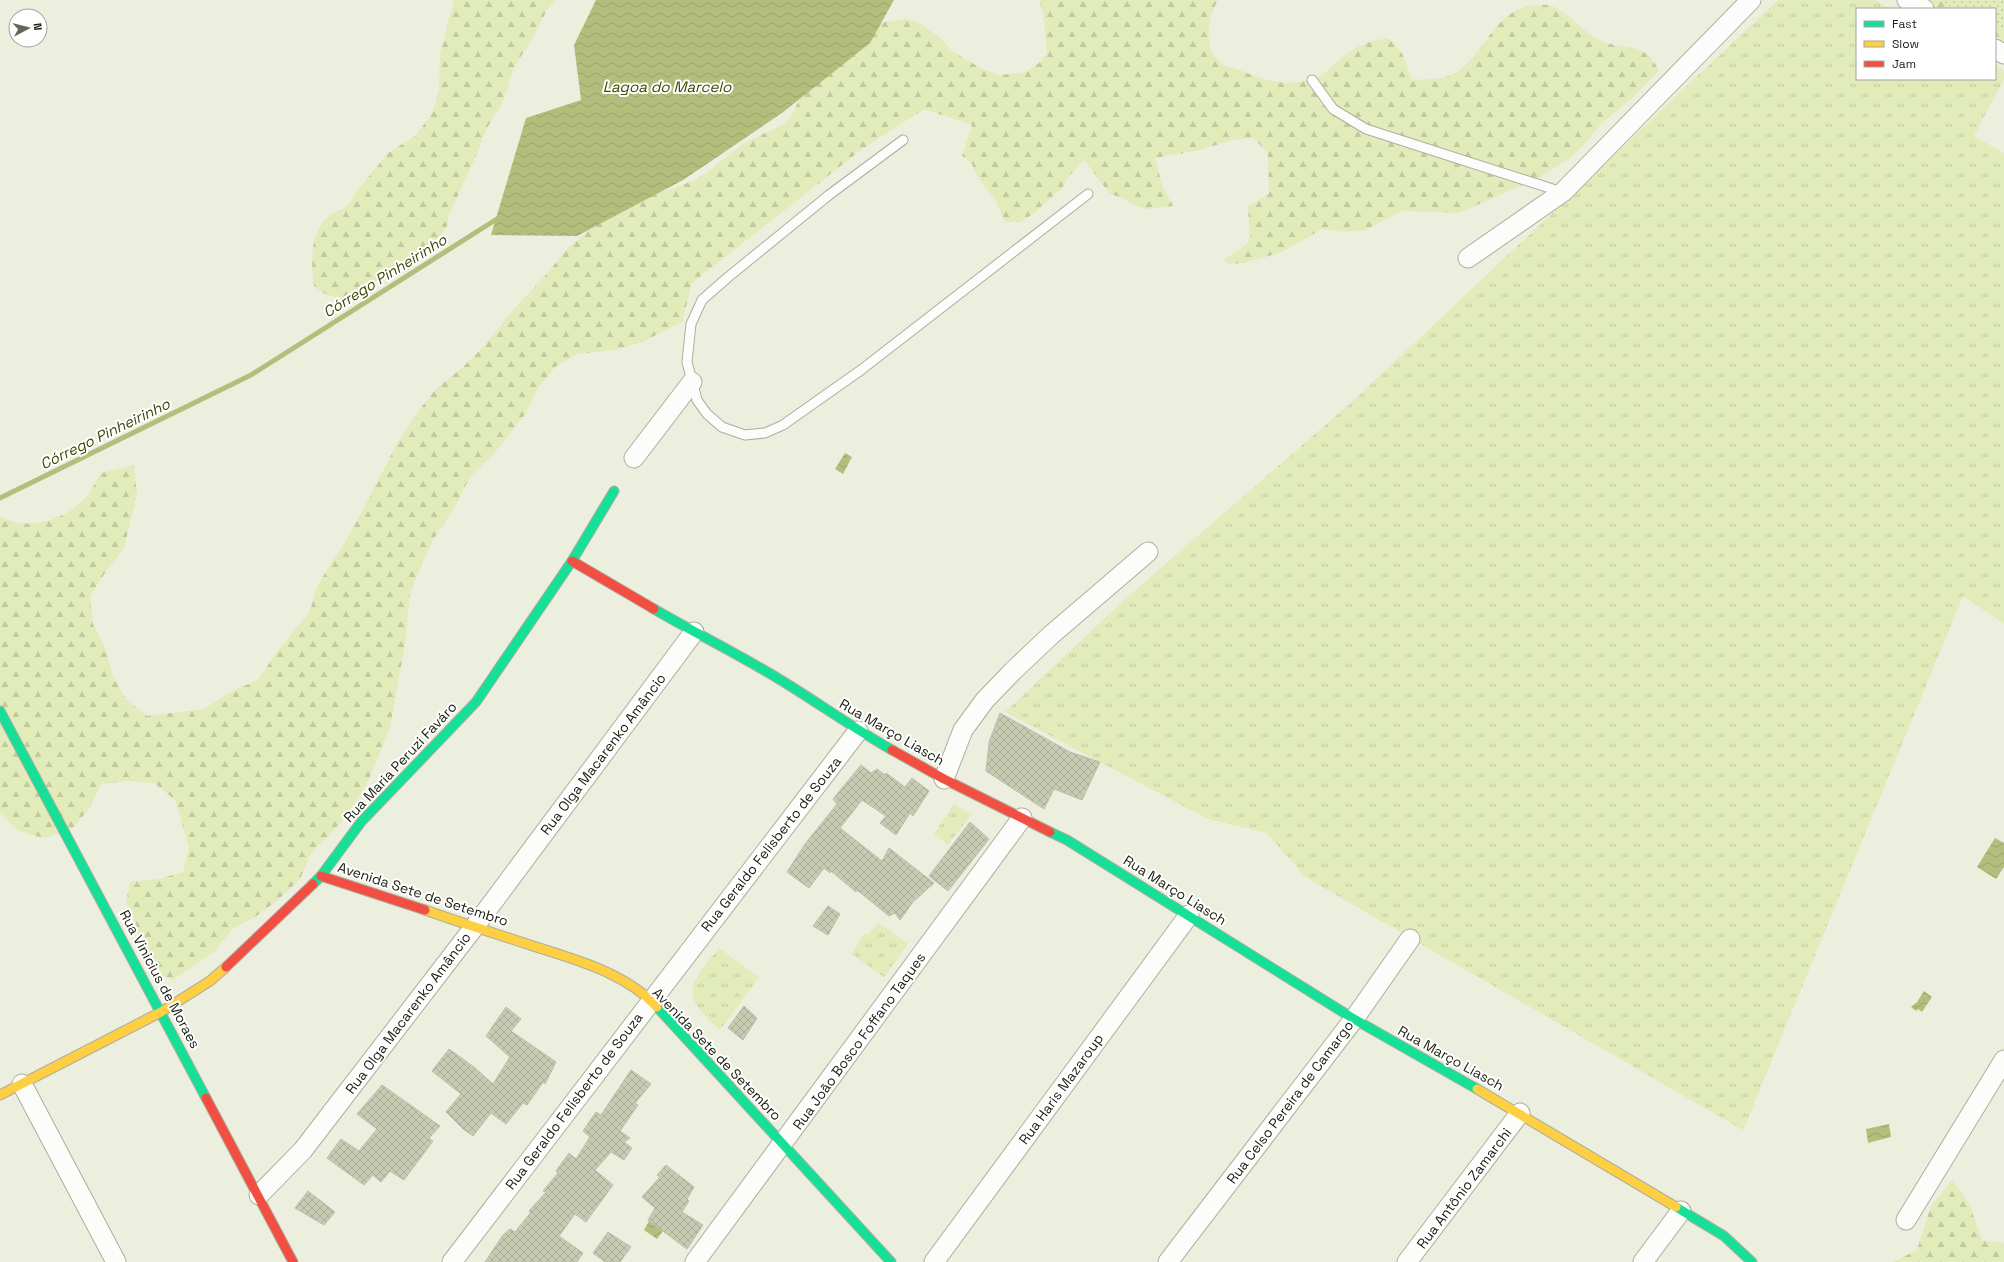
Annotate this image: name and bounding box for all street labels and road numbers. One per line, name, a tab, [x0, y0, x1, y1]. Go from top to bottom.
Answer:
street label: Rua Olga Macarenko Amâncio	[536, 670, 670, 838]
street label: Rua Março Liasch	[836, 695, 948, 769]
street label: Rua Maria Peruzi Faváro	[339, 698, 461, 826]
street label: Rua Geraldo Felisberto de Souza	[697, 753, 845, 935]
street label: Rua Março Liasch	[1120, 851, 1230, 929]
street label: Avenida Sete de Setembro	[336, 858, 510, 930]
street label: Rua Vinicius de Moraes	[116, 907, 204, 1051]
street label: Rua Olga Macarenko Amâncio	[341, 929, 475, 1097]
street label: Rua João Bosco Foffano Taques	[789, 949, 929, 1133]
street label: Avenida Sete de Setembro	[649, 984, 785, 1124]
street label: Rua Geraldo Felisberto de Souza	[501, 1009, 647, 1193]
street label: Rua Celso Pereira de Camargo	[1223, 1017, 1357, 1187]
street label: Rua Março Liasch	[1395, 1021, 1507, 1095]
street label: Rua Haris Mazaroup	[1015, 1030, 1107, 1148]
street label: Rua Antônio Zamarchi	[1413, 1124, 1515, 1252]

